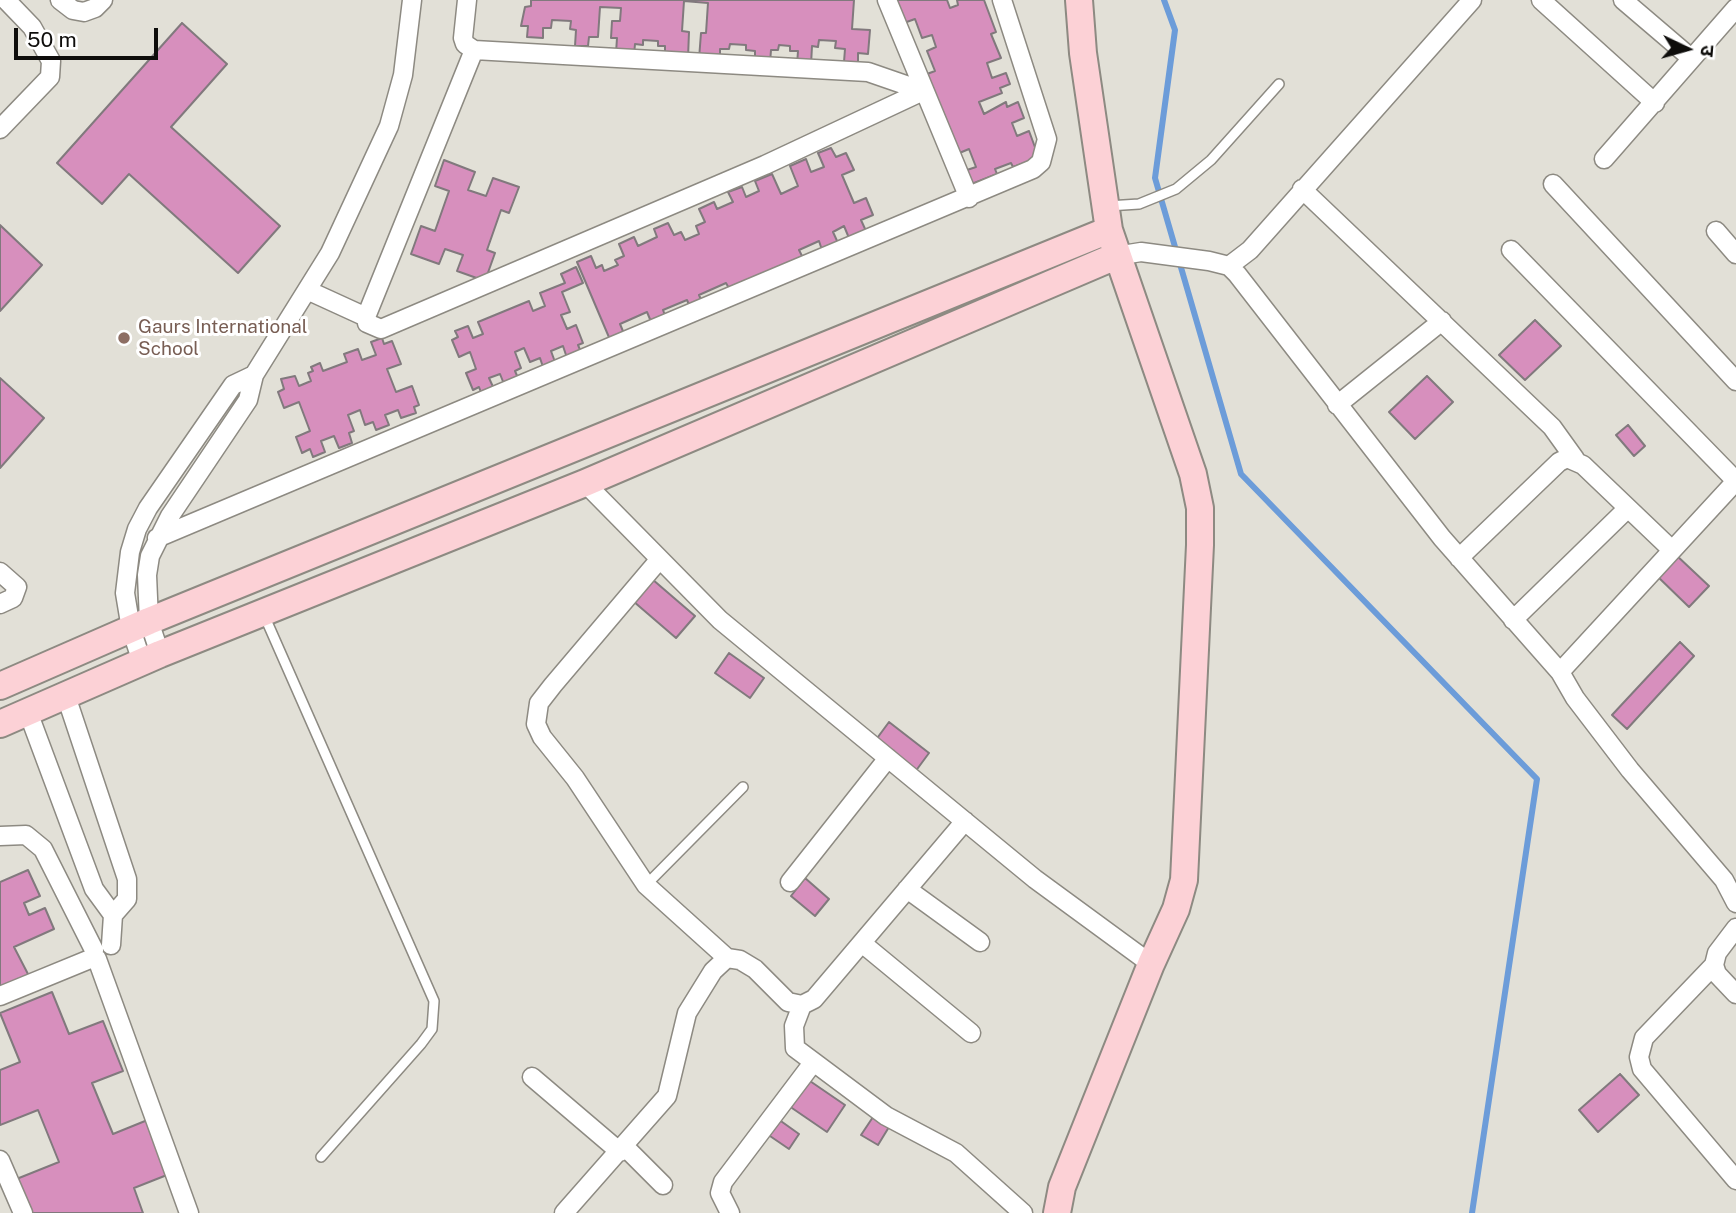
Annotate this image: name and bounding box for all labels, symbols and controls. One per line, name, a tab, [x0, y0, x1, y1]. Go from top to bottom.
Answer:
scale bar	[18, 14, 161, 58]
north arrow	[1652, 14, 1722, 84]
text: 50 m	[27, 27, 77, 52]
text: उ	[1696, 44, 1719, 57]
place label: Gaurs International School	[138, 316, 308, 360]
marker: Gaurs International School	[116, 330, 132, 346]

